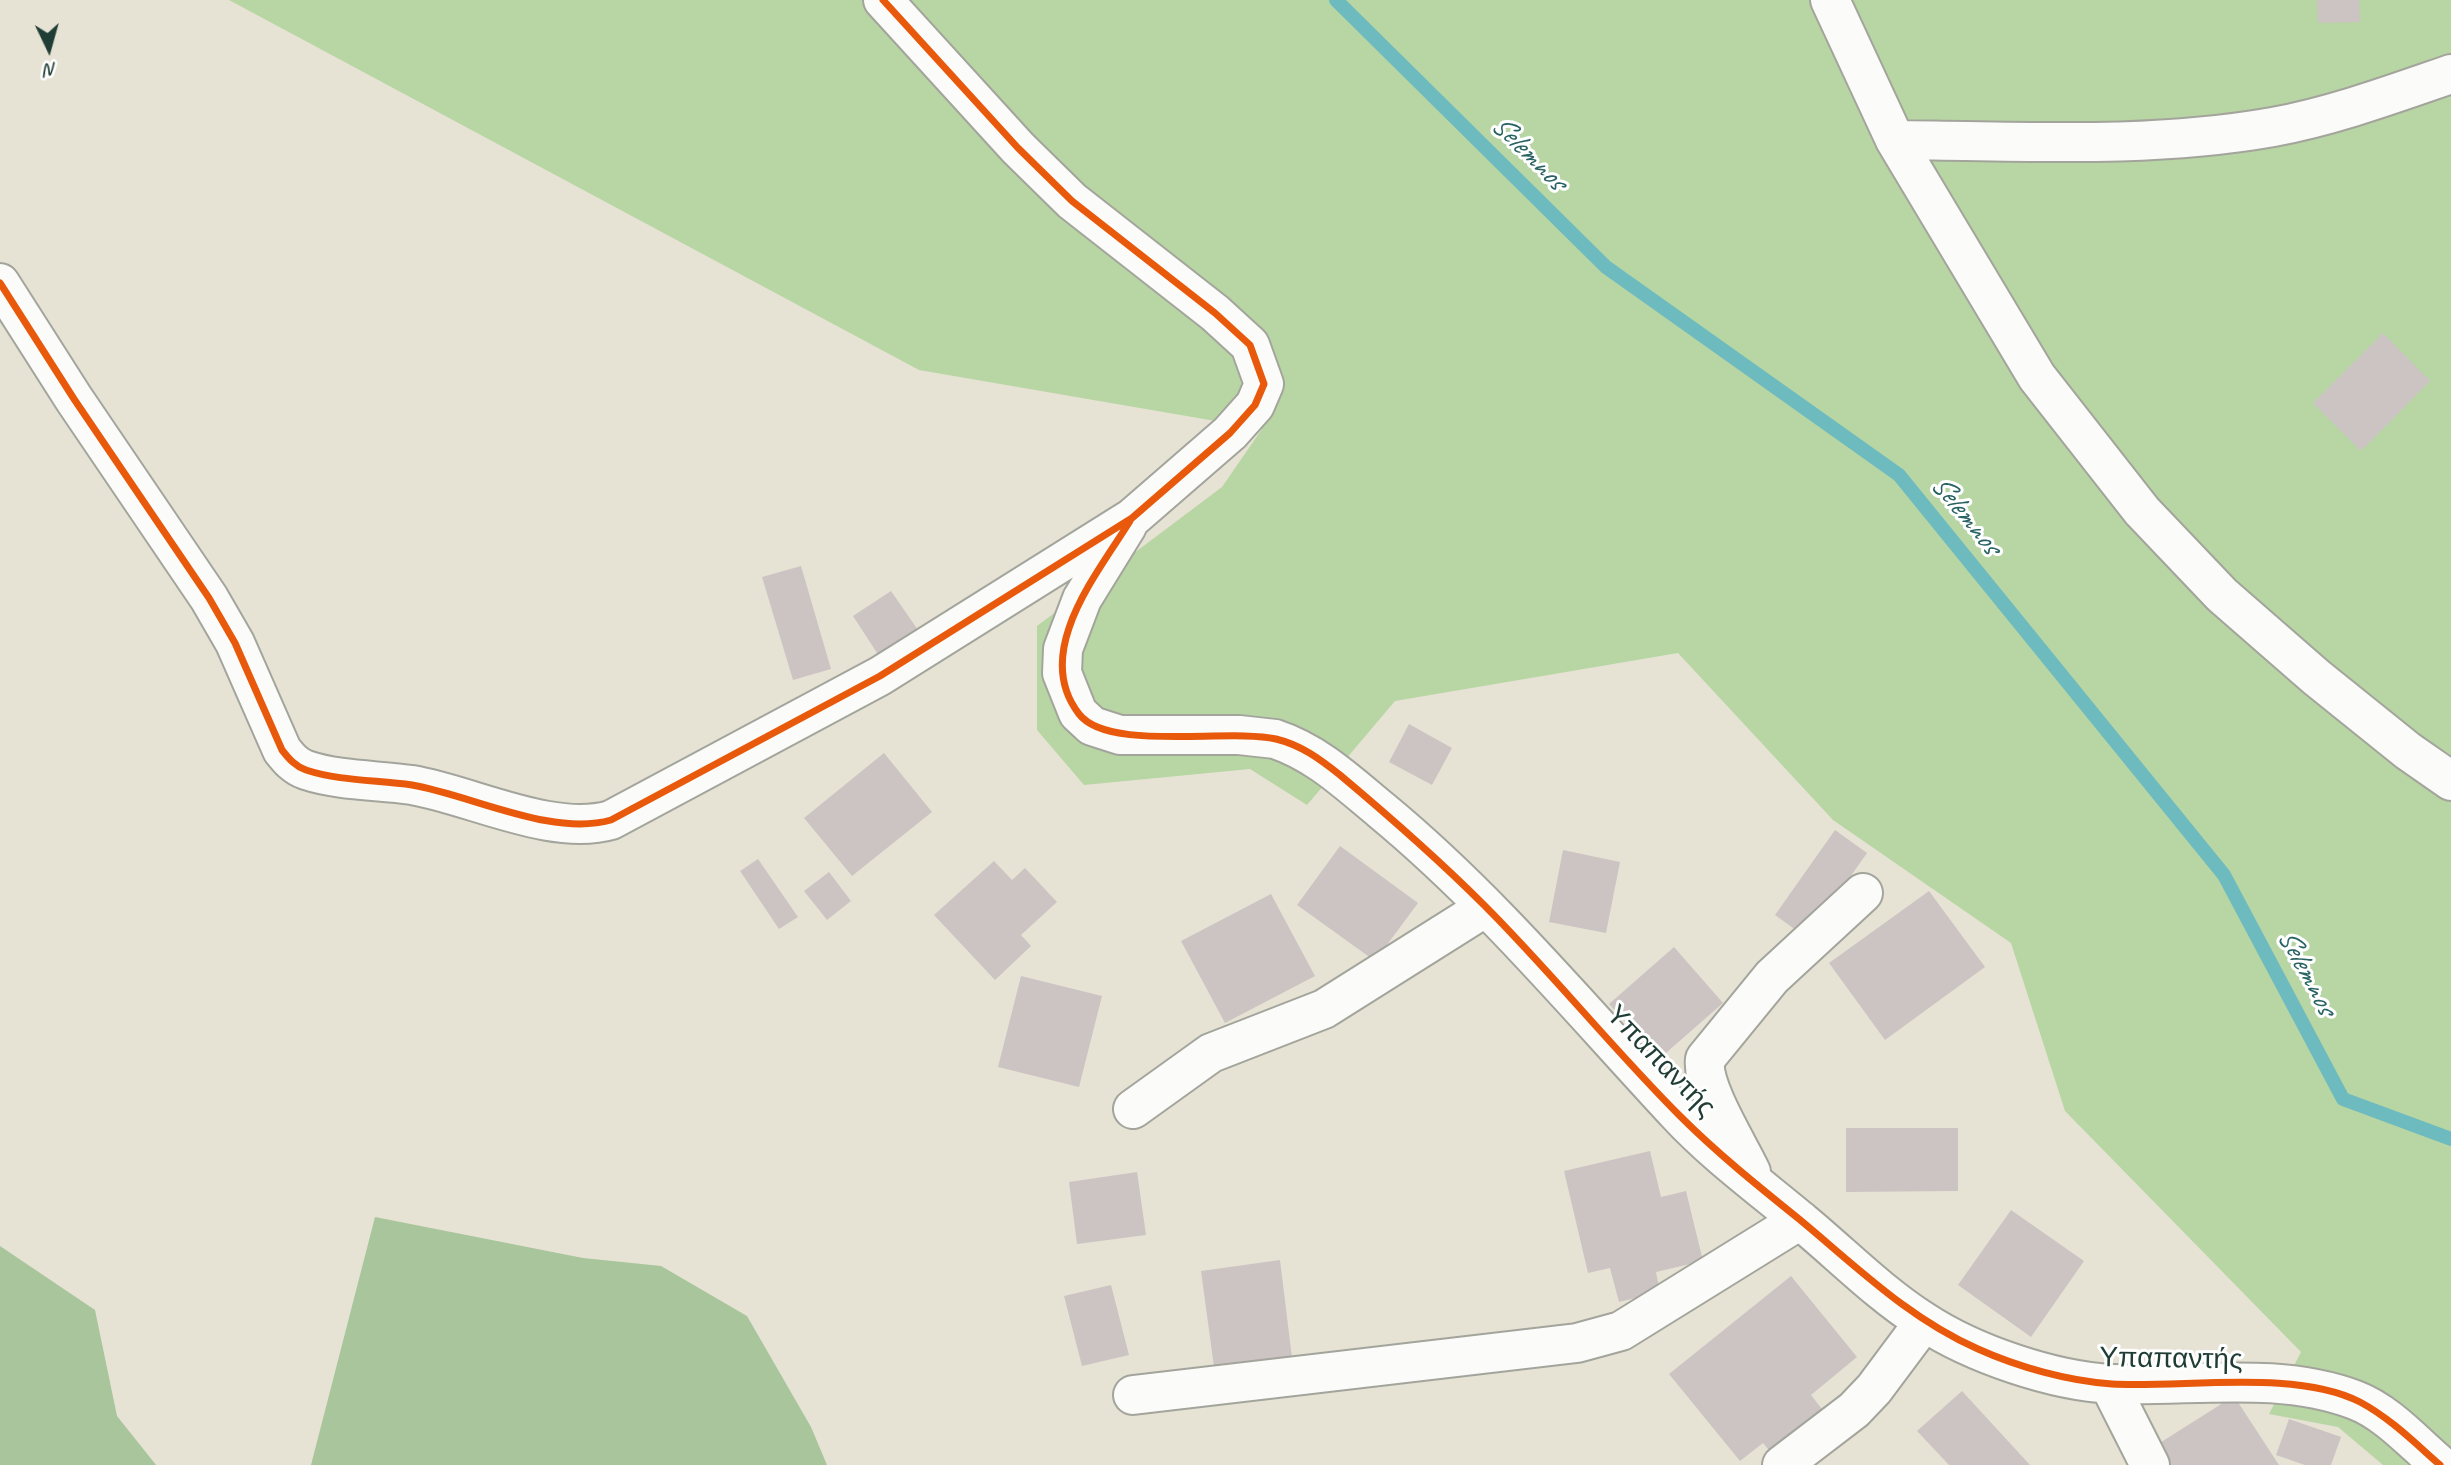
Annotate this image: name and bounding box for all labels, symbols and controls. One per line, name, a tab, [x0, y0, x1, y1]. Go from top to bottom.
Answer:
north arrow	[14, 14, 84, 84]
text: N	[44, 57, 58, 82]
water label: Selemnos	[1483, 108, 1573, 198]
water label: Selemnos	[1922, 468, 2008, 562]
water label: Selemnos	[2269, 923, 2343, 1021]
street label: Υπαπαντής	[1598, 999, 1722, 1125]
street label: Υπαπαντής	[2099, 1342, 2243, 1378]

